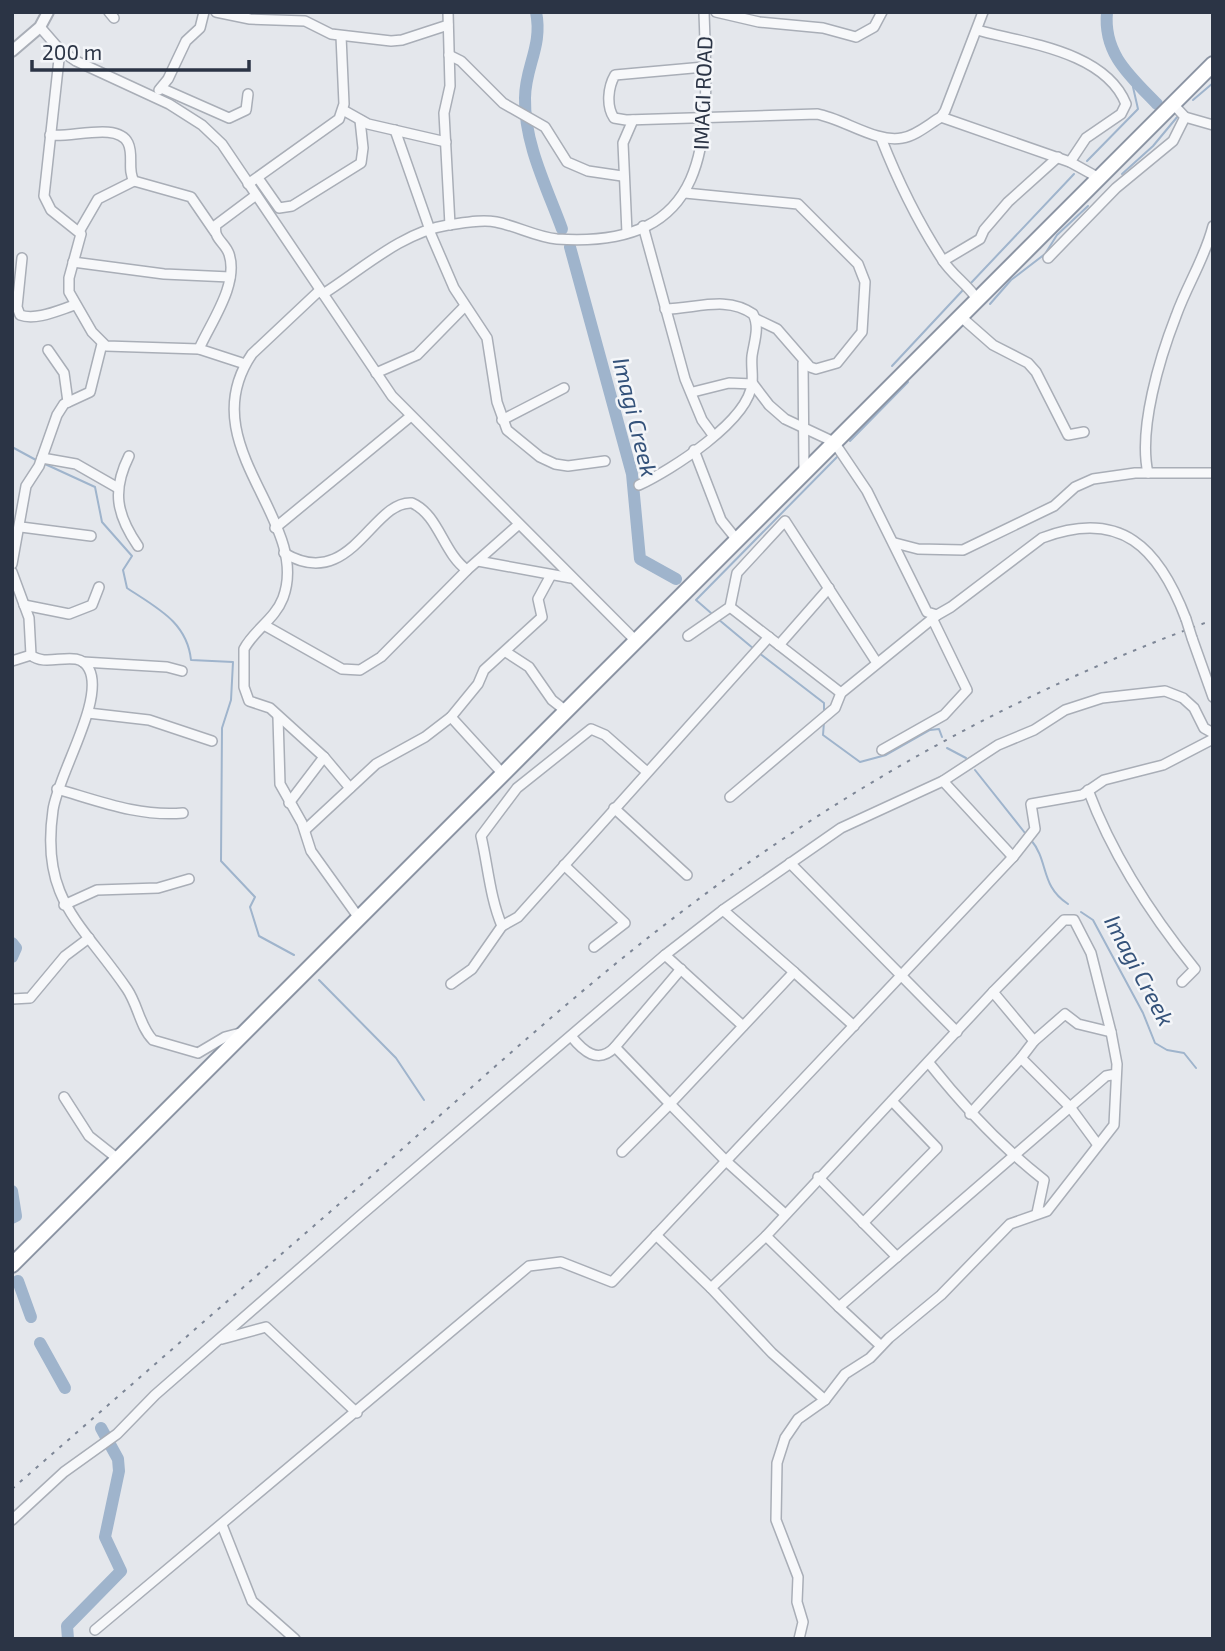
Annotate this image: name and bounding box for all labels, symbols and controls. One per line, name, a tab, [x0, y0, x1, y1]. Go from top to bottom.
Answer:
scale bar	[32, 28, 248, 72]
street label: IMAGI ROAD	[688, 35, 716, 151]
text: 200 m	[42, 39, 102, 64]
water label: Imagi Creek	[608, 354, 664, 480]
water label: Imagi Creek	[1099, 910, 1181, 1030]

